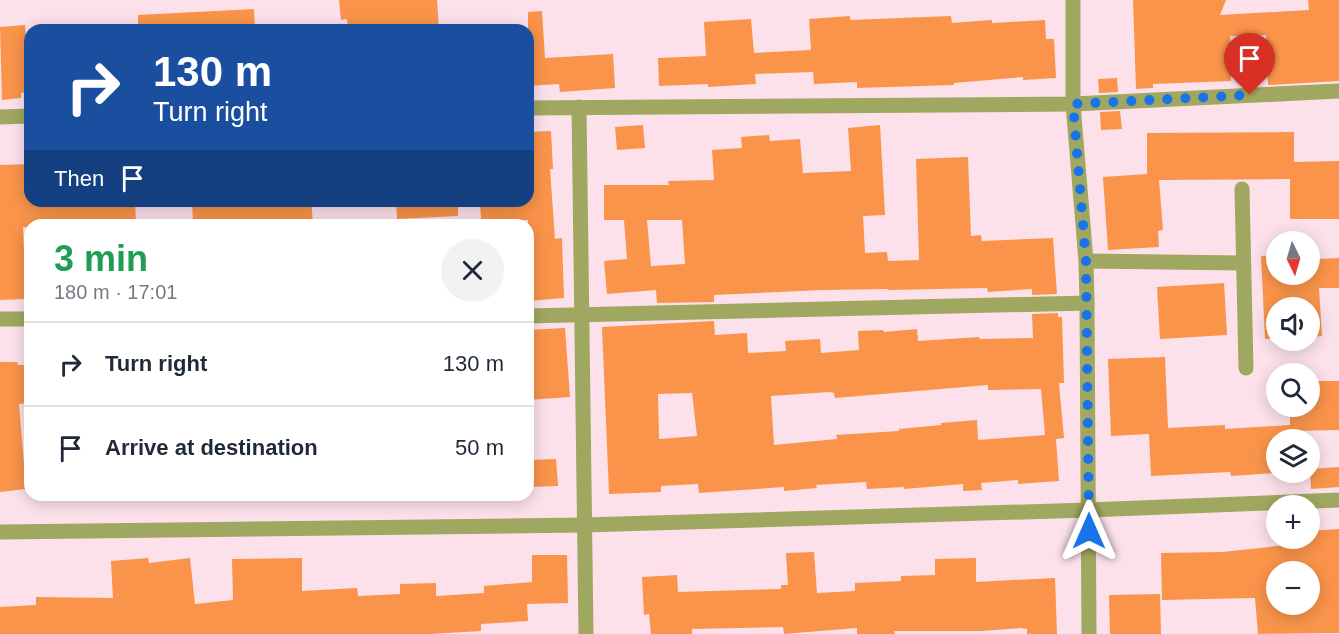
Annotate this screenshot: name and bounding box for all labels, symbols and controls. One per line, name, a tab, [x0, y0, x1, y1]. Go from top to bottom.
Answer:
pin	[1224, 33, 1275, 95]
icon: arrive	[1233, 42, 1266, 75]
icon: right	[54, 48, 132, 126]
text: 130 m	[153, 48, 272, 95]
text: Turn right	[153, 97, 268, 127]
icon: arrive	[116, 162, 149, 195]
text: Then	[54, 166, 104, 191]
north arrow	[1266, 231, 1320, 285]
map controls	[1266, 231, 1320, 615]
text: 3 min	[54, 238, 148, 279]
button: close	[441, 239, 504, 302]
text: 180 m · 17:01	[54, 281, 177, 303]
button: sound	[1266, 297, 1320, 351]
icon: right	[54, 348, 87, 381]
text: Turn right	[105, 351, 207, 376]
text: 130 m	[443, 351, 504, 376]
button: search	[1266, 363, 1320, 417]
button: layers	[1266, 429, 1320, 483]
icon: arrive	[54, 432, 87, 465]
text: Arrive at destination	[105, 435, 318, 460]
text: 50 m	[455, 435, 504, 460]
button: +	[1266, 495, 1320, 549]
position arrow	[1057, 499, 1121, 563]
button: −	[1266, 561, 1320, 615]

